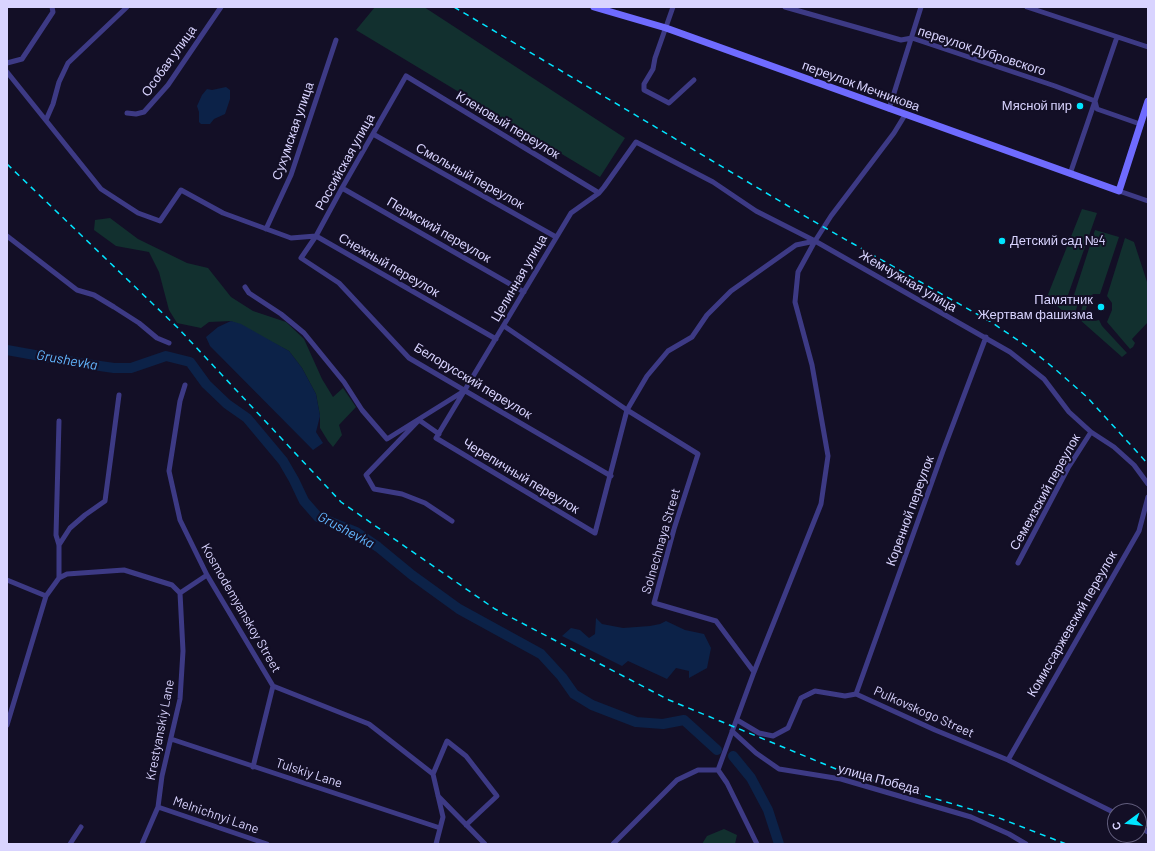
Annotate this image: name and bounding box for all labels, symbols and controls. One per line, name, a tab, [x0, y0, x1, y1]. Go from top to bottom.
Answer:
street label: Особая улица	[138, 23, 200, 99]
street label: переулок Дубровского	[916, 23, 1048, 79]
street label: переулок Мечникова	[800, 57, 922, 115]
street label: Сухумская улица	[269, 80, 317, 182]
street label: Кленовый переулок	[453, 88, 563, 162]
place label: Мясной пир	[1002, 98, 1072, 114]
marker: Мясной пир	[1075, 101, 1085, 111]
street label: Российская улица	[312, 111, 378, 213]
street label: Смольный переулок	[413, 140, 527, 212]
street label: Пермский переулок	[384, 194, 494, 266]
street label: Снежный переулок	[336, 230, 442, 300]
street label: Целинная улица	[488, 232, 550, 324]
place label: Детский сад №4	[1010, 233, 1106, 249]
marker: Детский сад №4	[997, 236, 1007, 246]
street label: Жемчужная улица	[857, 247, 959, 315]
place label: Памятник Жертвам фашизма	[978, 292, 1093, 323]
marker: Памятник Жертвам фашизма	[1096, 302, 1106, 312]
street label: Белорусский переулок	[411, 340, 535, 422]
water label: Grushevka	[35, 346, 99, 374]
street label: Семеизский переулок	[1007, 431, 1083, 553]
street label: Черепичный переулок	[460, 435, 582, 517]
street label: Коренной переулок	[883, 454, 937, 568]
street label: Solnechnaya Street	[638, 486, 684, 596]
water label: Grushevka	[315, 508, 377, 552]
street label: Kosmodemyanskoy Street	[198, 541, 284, 675]
street label: Комиссаржевский переулок	[1024, 548, 1120, 700]
street label: Krestyanskiy Lane	[143, 678, 177, 782]
street label: Pulkovskogo Street	[871, 683, 977, 741]
street label: Tulskiy Lane	[274, 755, 344, 791]
street label: улица Победа	[836, 761, 922, 797]
street label: Melnichnyi Lane	[171, 793, 261, 837]
north arrow	[1107, 803, 1147, 843]
text: С	[1109, 820, 1123, 832]

